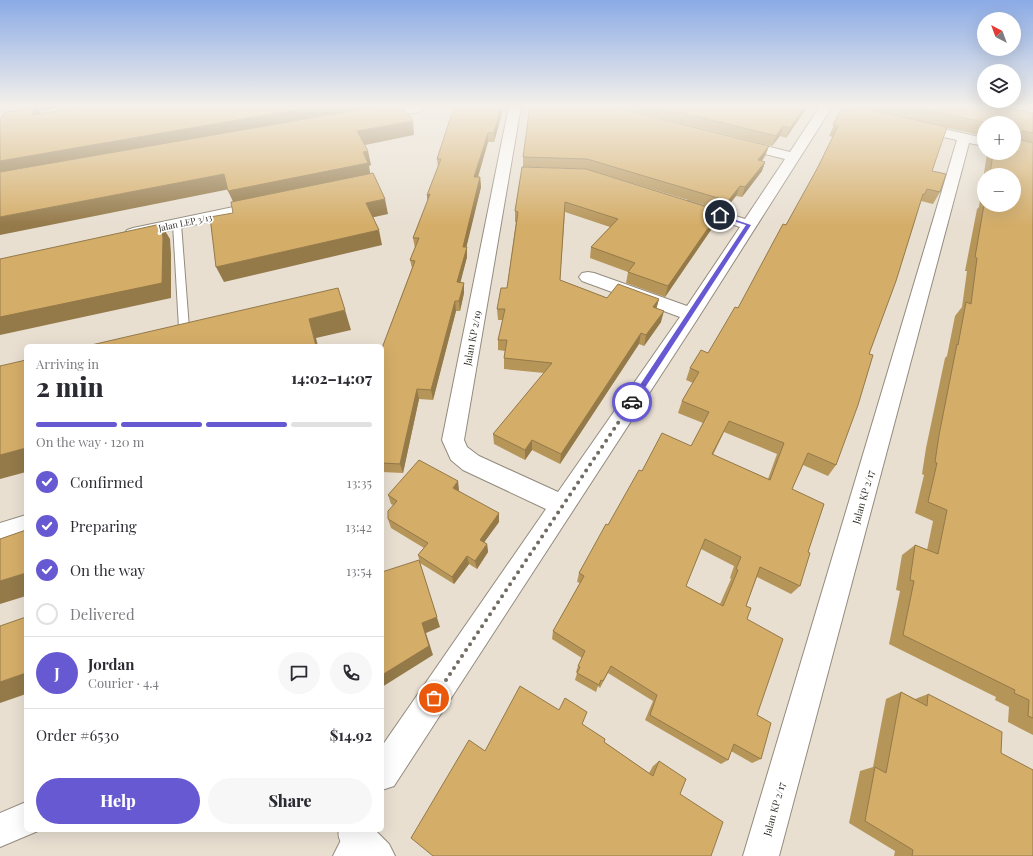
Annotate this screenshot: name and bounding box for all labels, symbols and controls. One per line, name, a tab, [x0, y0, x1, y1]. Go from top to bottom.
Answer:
north arrow	[977, 12, 1021, 56]
map controls	[977, 12, 1021, 212]
button: layers	[977, 64, 1021, 108]
button: +	[977, 116, 1021, 160]
button: −	[977, 168, 1021, 212]
pin	[703, 198, 737, 232]
icon: home	[709, 204, 731, 226]
street label: Jalan LEP 3/13	[156, 210, 213, 234]
street label: Jalan KP 2/19	[460, 309, 484, 368]
text: Arriving in	[36, 355, 99, 372]
text: 14:02–14:07	[291, 368, 372, 388]
text: 2 min	[36, 369, 104, 404]
courier	[612, 382, 652, 422]
icon: car	[621, 391, 643, 413]
text: On the way · 120 m	[36, 433, 144, 450]
street label: Jalan KP 2/17	[848, 469, 877, 526]
icon: check	[36, 471, 58, 493]
text: Confirmed	[70, 472, 143, 492]
text: 13:35	[347, 474, 372, 491]
icon: check	[36, 515, 58, 537]
text: Preparing	[70, 516, 137, 536]
text: 13:42	[345, 518, 372, 535]
icon: check	[36, 559, 58, 581]
text: On the way	[70, 560, 145, 580]
text: 13:54	[346, 562, 372, 579]
text: Delivered	[70, 604, 135, 624]
button: chat	[278, 652, 320, 694]
button: phone	[330, 652, 372, 694]
text: Jordan	[88, 654, 134, 674]
text: J	[54, 663, 60, 683]
text: Courier · 4.4	[88, 674, 159, 691]
pin	[417, 681, 451, 715]
icon: bag	[423, 687, 445, 709]
text: Order #6530	[36, 725, 119, 745]
text: $14.92	[330, 725, 372, 745]
button: Help	[36, 778, 200, 824]
button: Share	[208, 778, 372, 824]
street label: Jalan KP 2/17	[759, 781, 788, 838]

